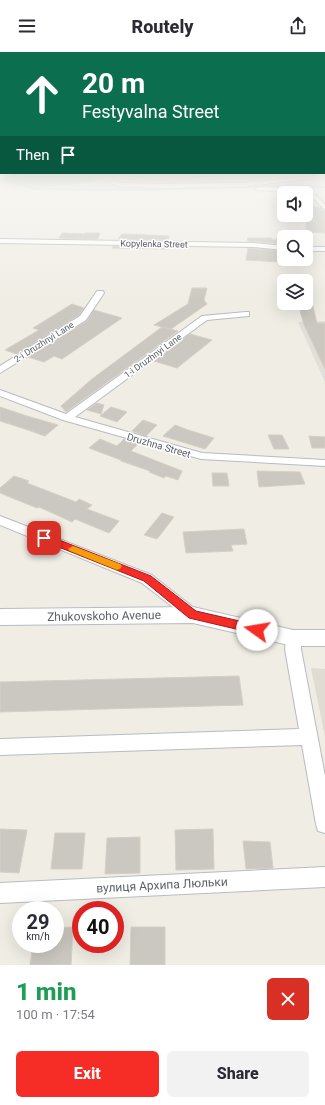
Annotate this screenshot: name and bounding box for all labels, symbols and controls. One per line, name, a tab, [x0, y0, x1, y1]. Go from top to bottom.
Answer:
icon: menu	[16, 15, 38, 37]
icon: share	[287, 15, 309, 37]
text: Routely	[132, 16, 193, 37]
text: 20 m	[82, 67, 145, 100]
icon: ahead	[16, 68, 68, 120]
text: Festyvalna Street	[82, 101, 219, 122]
icon: arrive	[57, 144, 79, 166]
text: Then	[16, 146, 49, 164]
map controls	[277, 186, 313, 310]
button: sound	[277, 186, 313, 222]
button: search	[277, 230, 313, 266]
street label: Kopylenka Street	[120, 238, 188, 250]
button: layers	[277, 274, 313, 310]
street label: 2-i Druzhnyi Lane	[12, 320, 76, 364]
street label: 1-i Druzhnyi Lane	[122, 332, 184, 380]
street label: Druzhna Street	[126, 431, 192, 460]
pin	[27, 521, 61, 555]
icon: arrive	[33, 527, 55, 549]
street label: Zhukovskoho Avenue	[47, 608, 161, 624]
position arrow	[236, 609, 278, 651]
street label: вулиця Архипа Люльки	[96, 875, 228, 895]
speed limit sign: 40	[72, 901, 124, 953]
text: 29	[27, 910, 49, 934]
text: km/h	[26, 931, 50, 942]
text: 1 min	[16, 978, 77, 1006]
button: close	[267, 978, 309, 1020]
text: 100 m · 17:54	[16, 1007, 95, 1022]
button: Exit	[16, 1051, 159, 1097]
button: Share	[167, 1051, 309, 1097]

